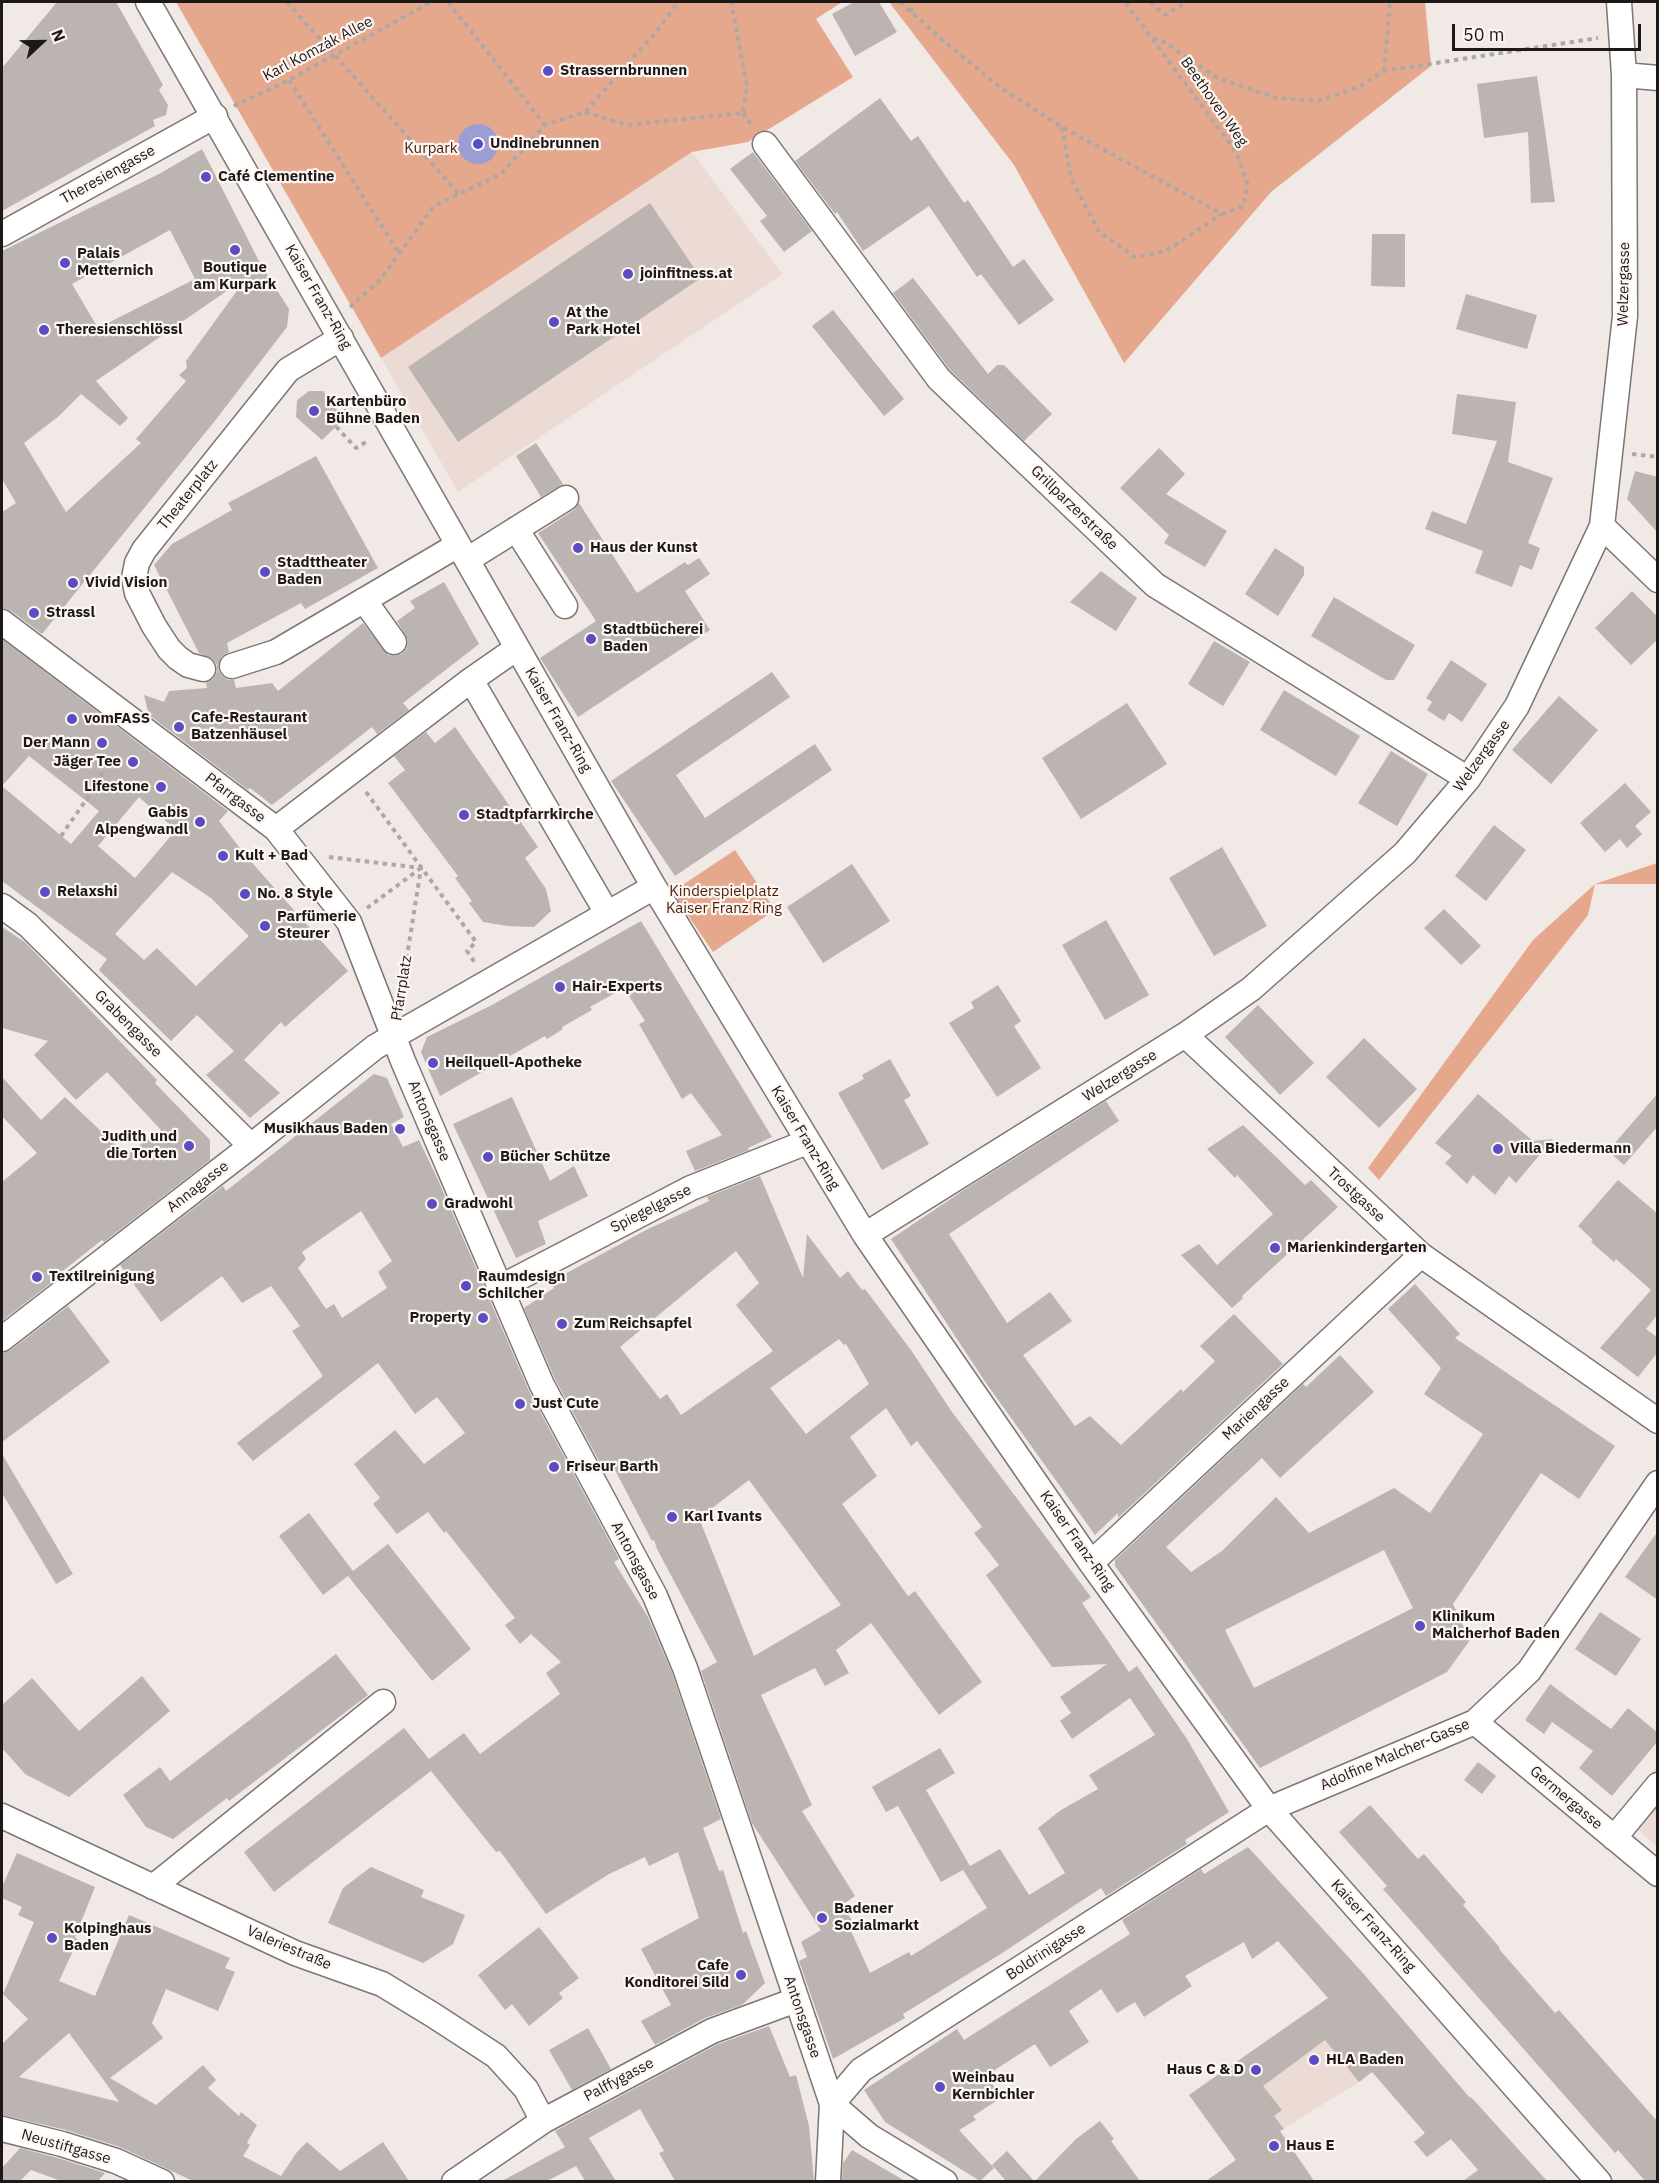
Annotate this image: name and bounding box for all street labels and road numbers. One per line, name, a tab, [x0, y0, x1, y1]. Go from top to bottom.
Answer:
street label: Karl Komzák Allee	[260, 13, 376, 85]
street label: Beethoven Weg	[1176, 54, 1252, 150]
street label: Theresiengasse	[58, 142, 158, 208]
street label: Kaiser Franz-Ring	[281, 241, 355, 353]
street label: Welzergasse	[1614, 242, 1634, 326]
street label: Theaterplatz	[154, 456, 222, 534]
street label: Grillparzerstraße	[1027, 462, 1121, 554]
street label: Kaiser Franz-Ring	[521, 664, 595, 776]
street label: Welzergasse	[1450, 717, 1514, 795]
street label: Pfarrgasse	[201, 769, 269, 827]
street label: Pfarrplatz	[388, 954, 416, 1022]
street label: Grabengasse	[91, 987, 165, 1061]
street label: Welzergasse	[1079, 1046, 1161, 1106]
street label: Antonsgasse	[404, 1078, 454, 1164]
street label: Kaiser Franz-Ring	[767, 1083, 843, 1193]
street label: Annagasse	[164, 1157, 232, 1217]
street label: Trostgasse	[1323, 1164, 1389, 1226]
street label: Spiegelgasse	[608, 1181, 694, 1237]
street label: Mariengasse	[1219, 1373, 1293, 1445]
street label: Kaiser Franz-Ring	[1036, 1487, 1118, 1595]
street label: Antonsgasse	[607, 1519, 663, 1603]
street label: Adolfine Malcher-Gasse	[1317, 1715, 1473, 1795]
street label: Germergasse	[1526, 1762, 1606, 1834]
street label: Kaiser Franz-Ring	[1327, 1876, 1419, 1976]
street label: Boldrinigasse	[1003, 1920, 1089, 1984]
street label: Valeriestraße	[244, 1922, 334, 1974]
street label: Antonsgasse	[779, 1973, 825, 2061]
street label: Palffygasse	[581, 2054, 657, 2106]
street label: Neustiftgasse	[19, 2126, 113, 2168]

